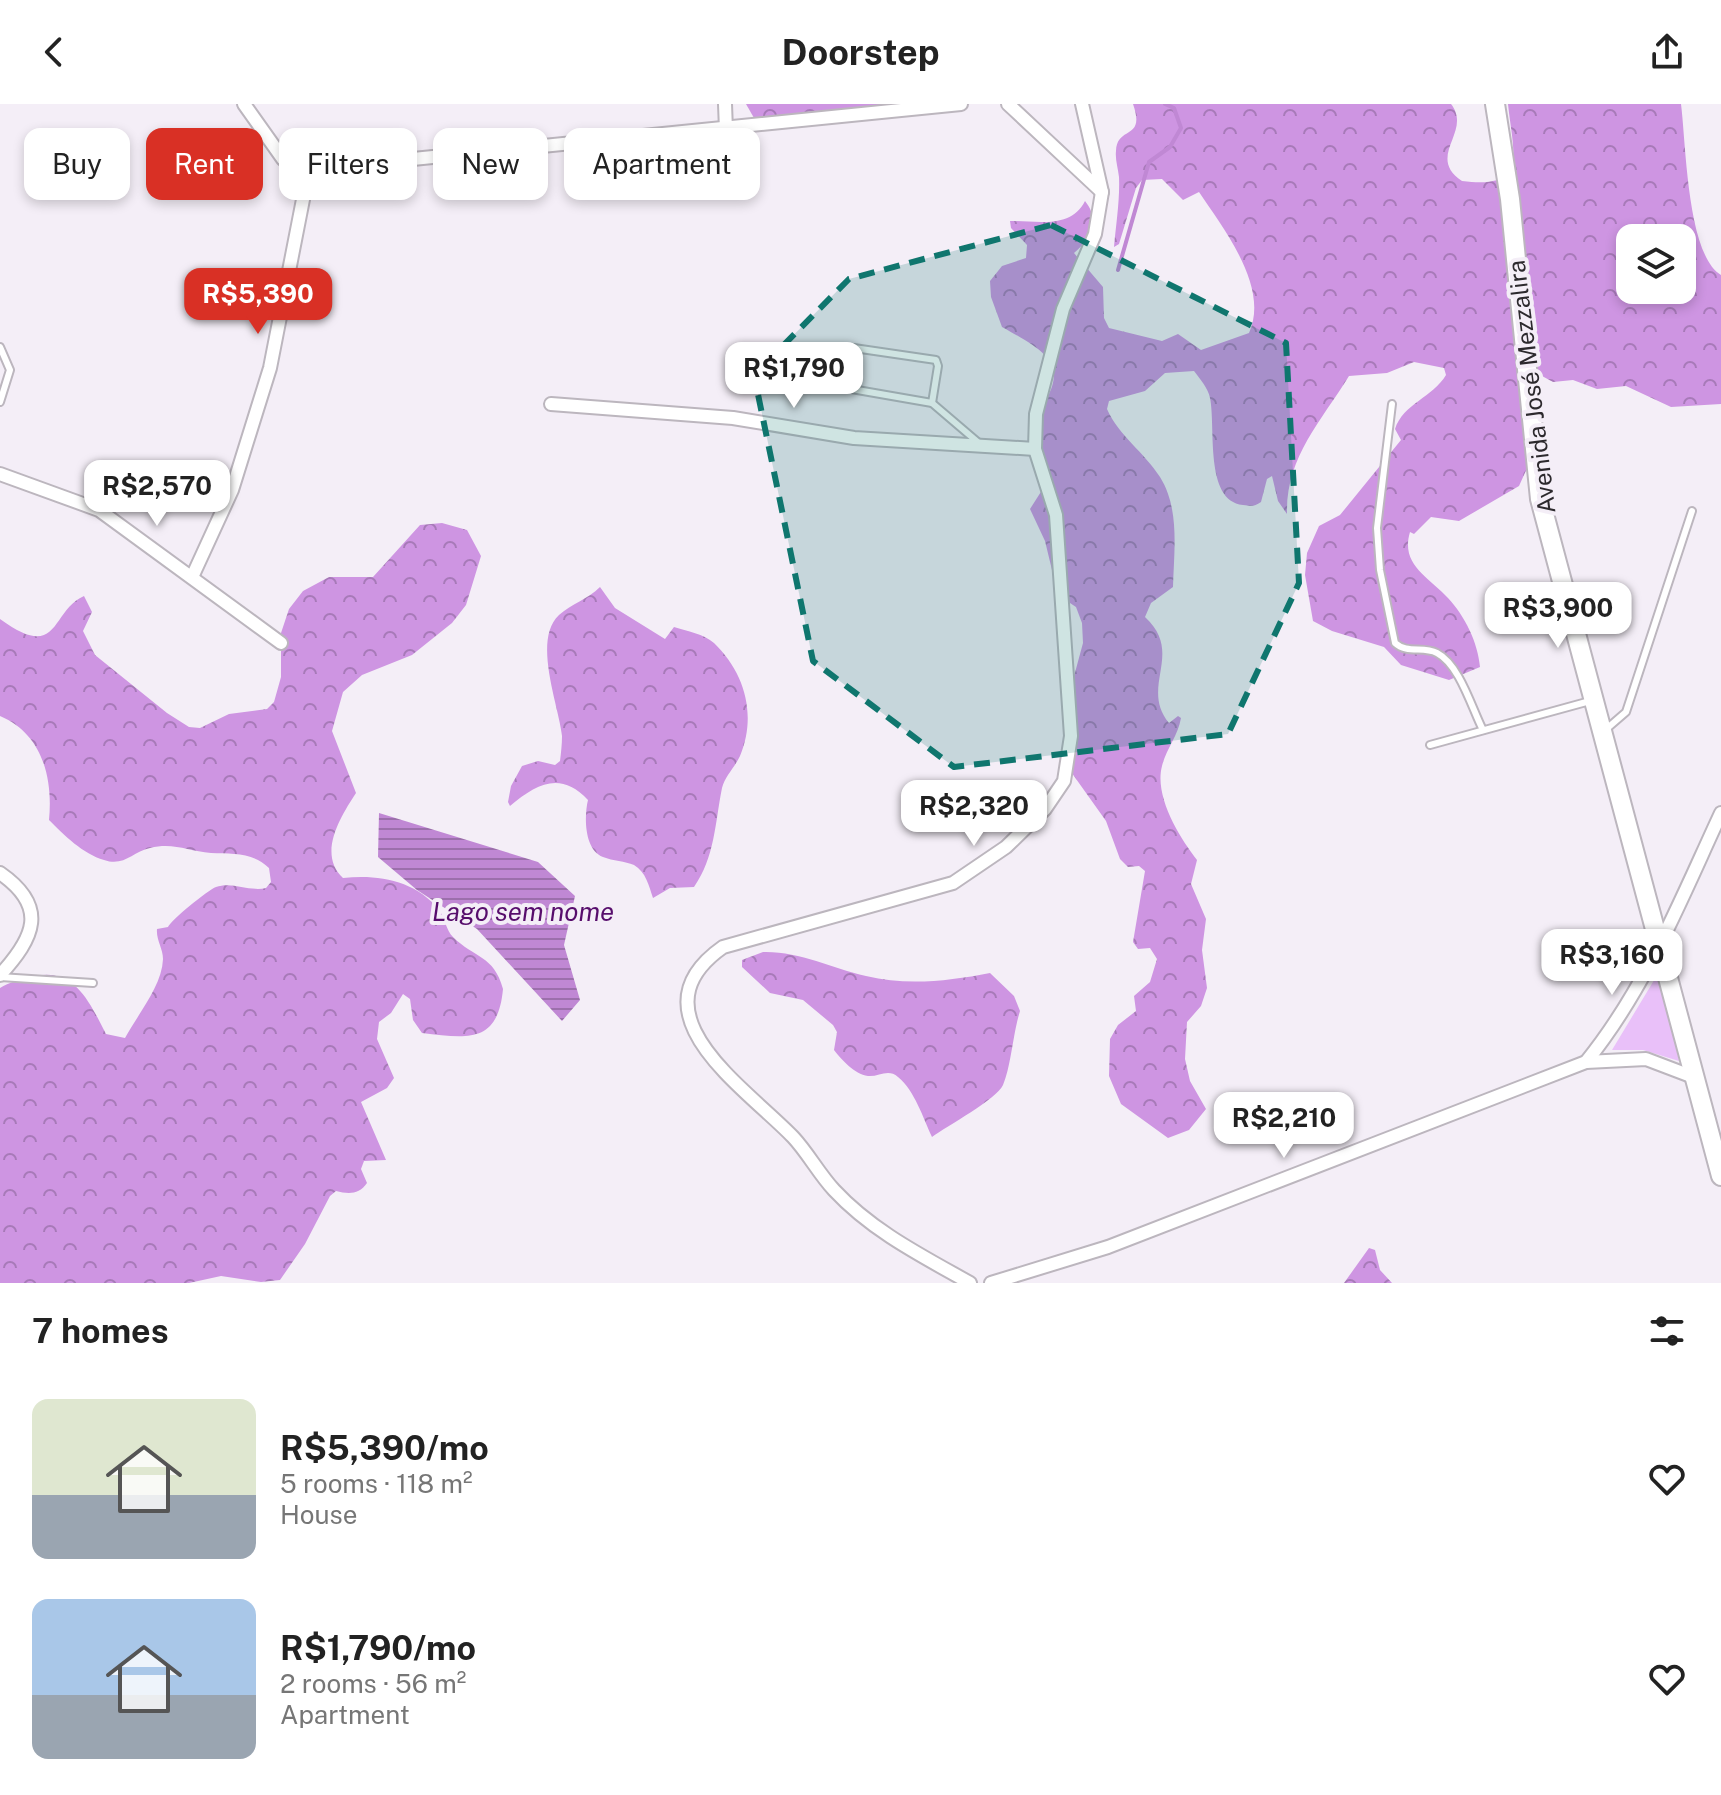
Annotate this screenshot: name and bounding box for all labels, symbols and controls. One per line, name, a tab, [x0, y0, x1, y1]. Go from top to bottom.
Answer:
icon: back	[32, 30, 76, 74]
icon: share	[1645, 30, 1689, 74]
text: Doorstep	[782, 31, 940, 73]
chip: Buy	[24, 128, 130, 200]
chip: Rent	[146, 128, 263, 200]
chip: Filters	[279, 128, 417, 200]
chip: New	[433, 128, 548, 200]
chip: Apartment	[564, 128, 760, 200]
map controls	[1616, 224, 1696, 304]
button: layers	[1616, 224, 1696, 304]
street label: Avenida José Mezzalira	[1502, 259, 1560, 515]
pin: R$5,390	[184, 268, 332, 336]
text: R$5,390	[202, 278, 314, 309]
pin: R$1,790	[720, 342, 868, 410]
text: R$1,790	[743, 352, 845, 383]
pin: R$2,570	[83, 460, 231, 528]
text: R$2,570	[102, 470, 212, 501]
pin: R$3,900	[1484, 582, 1632, 650]
text: R$3,900	[1503, 592, 1613, 623]
pin: R$2,320	[900, 780, 1048, 848]
text: R$2,320	[919, 790, 1029, 821]
water label: Lago sem nome	[432, 896, 614, 927]
pin: R$3,160	[1538, 929, 1686, 997]
text: R$3,160	[1559, 939, 1665, 970]
pin: R$2,210	[1210, 1092, 1358, 1160]
text: R$2,210	[1232, 1102, 1336, 1133]
icon: filters	[1645, 1309, 1689, 1353]
text: 7 homes	[32, 1311, 169, 1351]
text: R$5,390/mo	[280, 1428, 489, 1468]
icon: home	[96, 1431, 192, 1527]
icon: heart	[1645, 1457, 1689, 1501]
text: 5 rooms · 118 m²	[280, 1468, 473, 1499]
text: House	[280, 1499, 357, 1530]
text: R$1,790/mo	[280, 1628, 476, 1668]
icon: home	[96, 1631, 192, 1727]
icon: heart	[1645, 1657, 1689, 1701]
text: 2 rooms · 56 m²	[280, 1668, 466, 1699]
text: Apartment	[280, 1699, 410, 1730]

